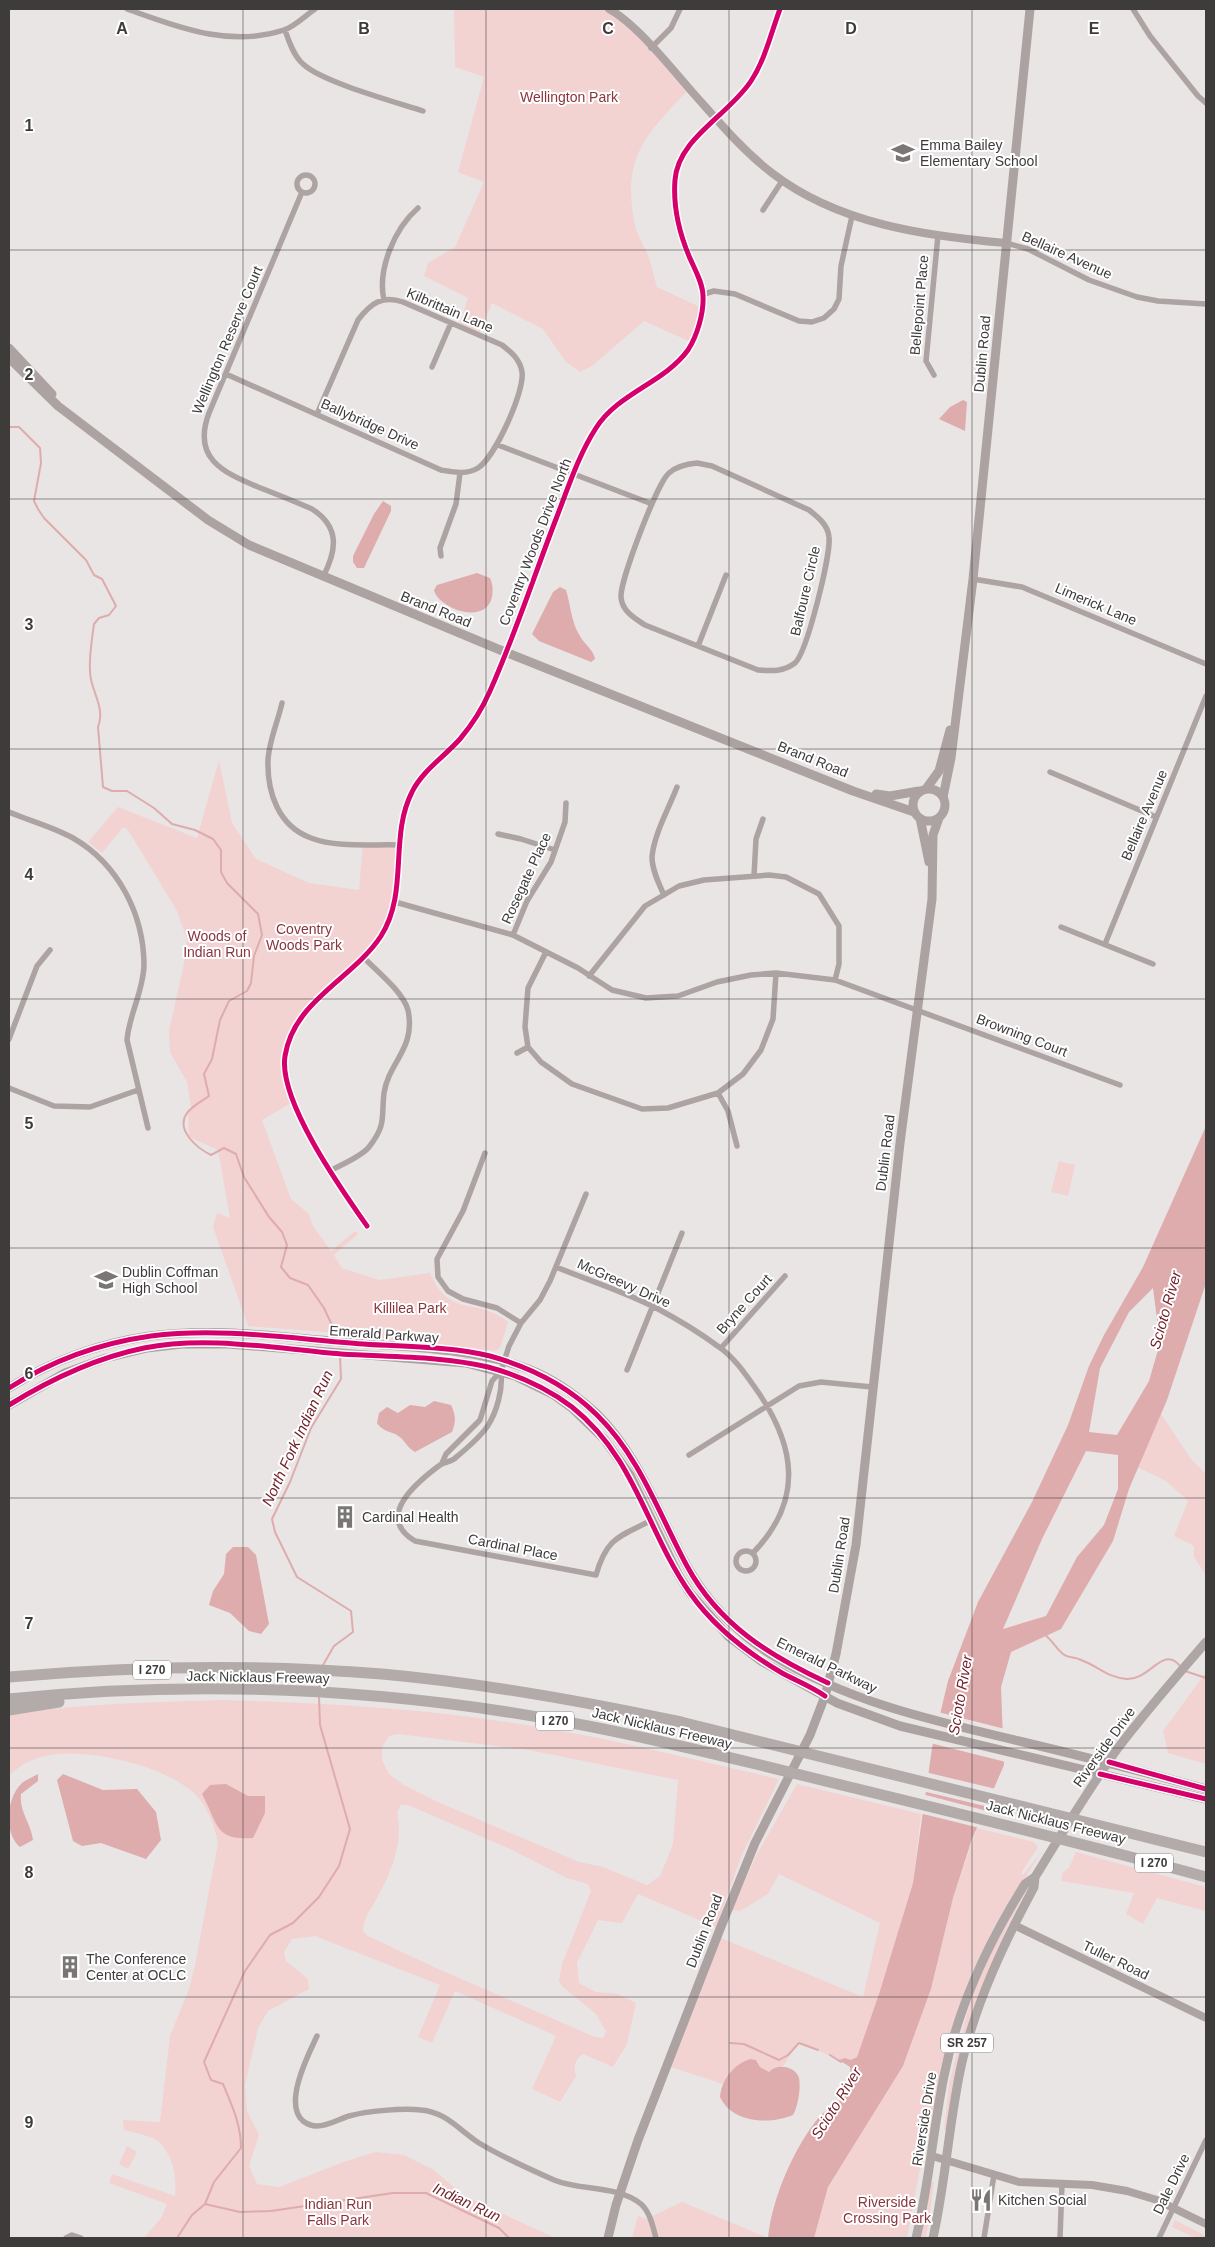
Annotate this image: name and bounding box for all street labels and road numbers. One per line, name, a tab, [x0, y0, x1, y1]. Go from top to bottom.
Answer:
street label: Bellaire Avenue	[1019, 228, 1115, 282]
street label: Bellepoint Place	[907, 254, 931, 356]
street label: Wellington Reserve Court	[189, 263, 266, 416]
street label: Kilbrittain Lane	[404, 285, 496, 336]
street label: Dublin Road	[971, 315, 993, 393]
street label: Ballybridge Drive	[318, 395, 422, 453]
street label: Coventry Woods Drive North	[496, 456, 574, 628]
street label: Balfoure Circle	[787, 544, 823, 638]
street label: Limerick Lane	[1053, 580, 1139, 628]
street label: Brand Road	[398, 588, 474, 630]
street label: Brand Road	[775, 738, 851, 780]
street label: Bellaire Avenue	[1118, 767, 1170, 863]
street label: Rosegate Place	[498, 830, 554, 926]
street label: Browning Court	[974, 1010, 1070, 1060]
street label: Dublin Road	[872, 1114, 898, 1192]
street label: McGreevy Drive	[575, 1255, 673, 1311]
street label: Bryne Court	[713, 1271, 775, 1337]
street label: Emerald Parkway	[329, 1322, 439, 1346]
street label: Dublin Road	[825, 1516, 853, 1594]
street label: Cardinal Place	[467, 1530, 559, 1564]
street label: Emerald Parkway	[774, 1634, 880, 1696]
road number: I 270	[133, 1660, 171, 1680]
street label: Jack Nicklaus Freeway	[186, 1668, 330, 1686]
street label: Jack Nicklaus Freeway	[590, 1704, 734, 1752]
street label: Riverside Drive	[1070, 1704, 1138, 1790]
road number: I 270	[536, 1712, 574, 1730]
street label: Jack Nicklaus Freeway	[985, 1797, 1127, 1847]
road number: I 270	[1135, 1854, 1173, 1872]
street label: Dublin Road	[683, 1892, 725, 1970]
street label: Tuller Road	[1080, 1937, 1152, 1983]
road number: SR 257	[941, 2034, 993, 2052]
street label: Riverside Drive	[909, 2071, 939, 2167]
street label: Dale Drive	[1149, 2151, 1193, 2217]

